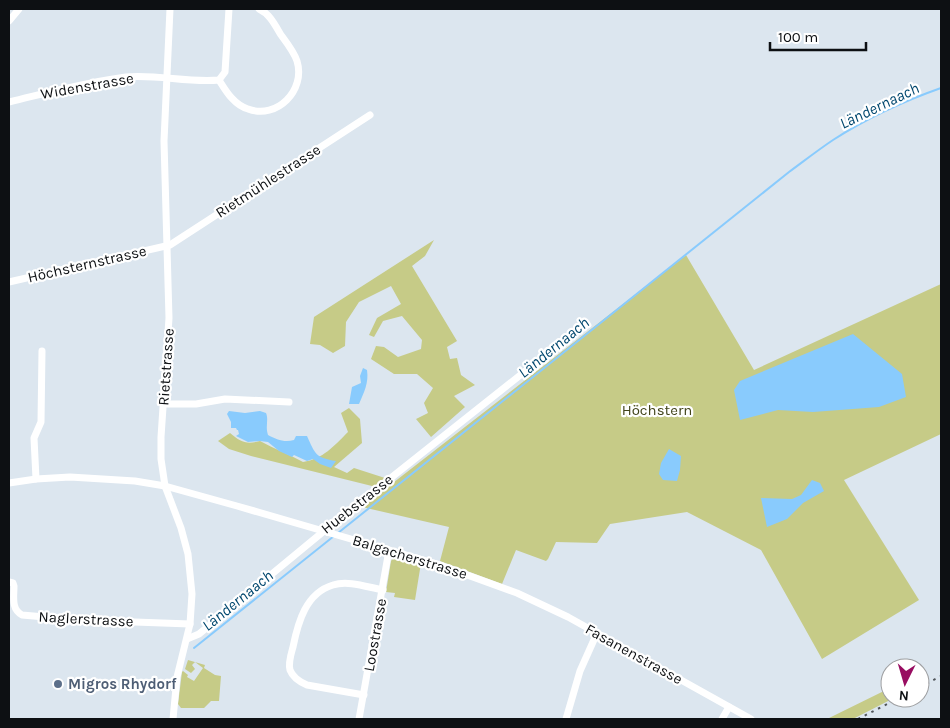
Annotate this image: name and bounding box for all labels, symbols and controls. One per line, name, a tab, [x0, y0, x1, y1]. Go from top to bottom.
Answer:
scale bar	[770, 20, 866, 52]
text: 100 m	[778, 28, 818, 46]
street label: Widenstrasse	[39, 69, 135, 103]
water label: Ländernaach	[836, 78, 922, 133]
street label: Rietmühlestrasse	[212, 140, 324, 222]
street label: Höchsternstrasse	[26, 242, 148, 286]
water label: Ländernaach	[514, 313, 593, 382]
street label: Rietstrasse	[154, 328, 178, 406]
park label: Höchstern	[622, 401, 692, 419]
street label: Huebstrasse	[317, 470, 397, 538]
street label: Balgacherstrasse	[350, 531, 470, 583]
water label: Ländernaach	[198, 566, 277, 635]
street label: Loostrasse	[360, 597, 390, 673]
street label: Naglerstrasse	[38, 608, 134, 630]
street label: Fasanenstrasse	[582, 620, 686, 688]
north arrow	[880, 658, 930, 708]
place label: Migros Rhydorf	[68, 675, 177, 693]
marker: Migros Rhydorf	[52, 678, 64, 690]
text: N	[898, 687, 910, 704]

